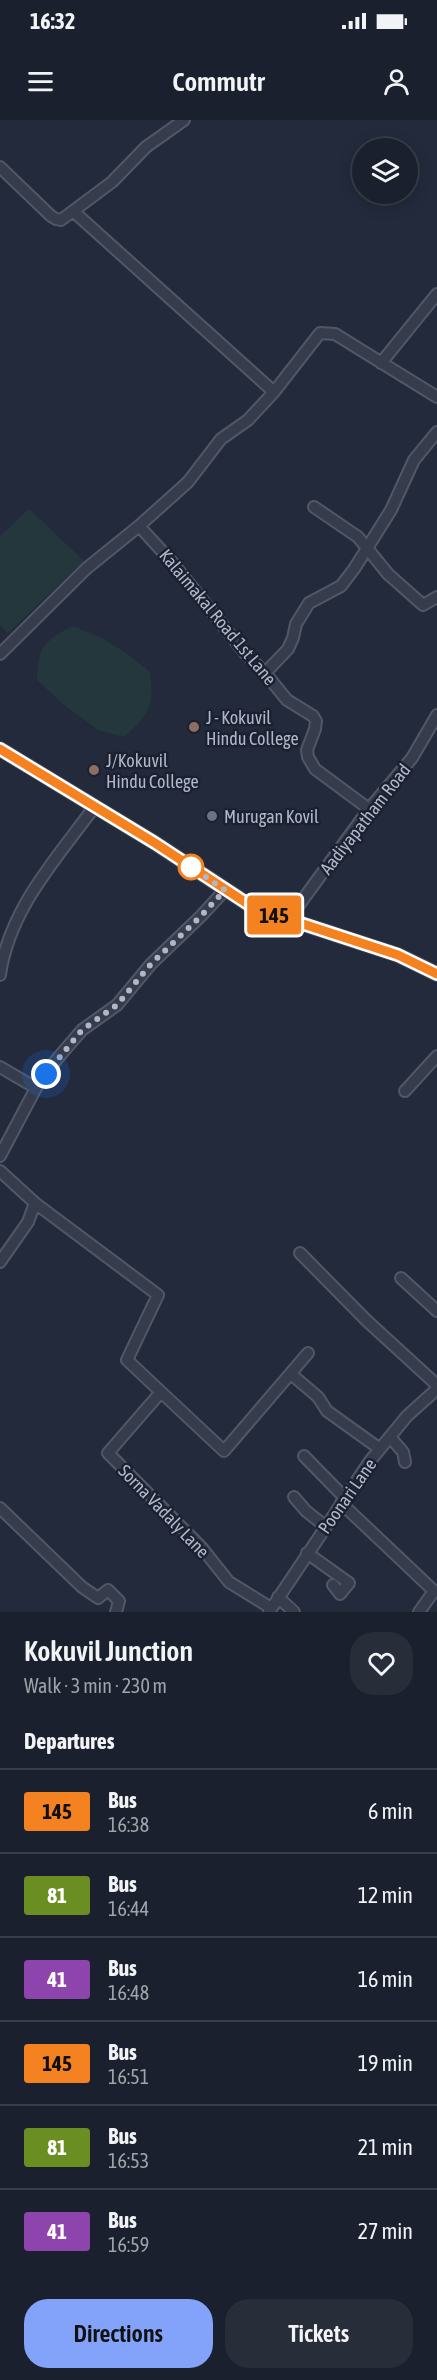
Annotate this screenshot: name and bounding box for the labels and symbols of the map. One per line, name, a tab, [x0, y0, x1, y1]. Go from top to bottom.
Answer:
street label: Kalaimakal Road 1st Lane	[155, 545, 281, 689]
place label: J - Kokuvil Hindu College	[206, 707, 299, 749]
marker: J - Kokuvil Hindu College	[187, 720, 201, 734]
place label: J/Kokuvil Hindu College	[106, 750, 199, 792]
street label: Aadiyapatham Road	[315, 760, 415, 878]
marker: J/Kokuvil Hindu College	[87, 763, 101, 777]
place label: Murugan Kovil	[224, 806, 319, 827]
marker: Murugan Kovil	[205, 809, 219, 823]
unlabelled marker	[178, 854, 204, 880]
line badge: 145	[240, 896, 308, 934]
your location	[31, 1059, 61, 1089]
street label: Poonari Lane	[313, 1454, 381, 1538]
street label: Sorna Vadaly Lane	[114, 1460, 214, 1562]

